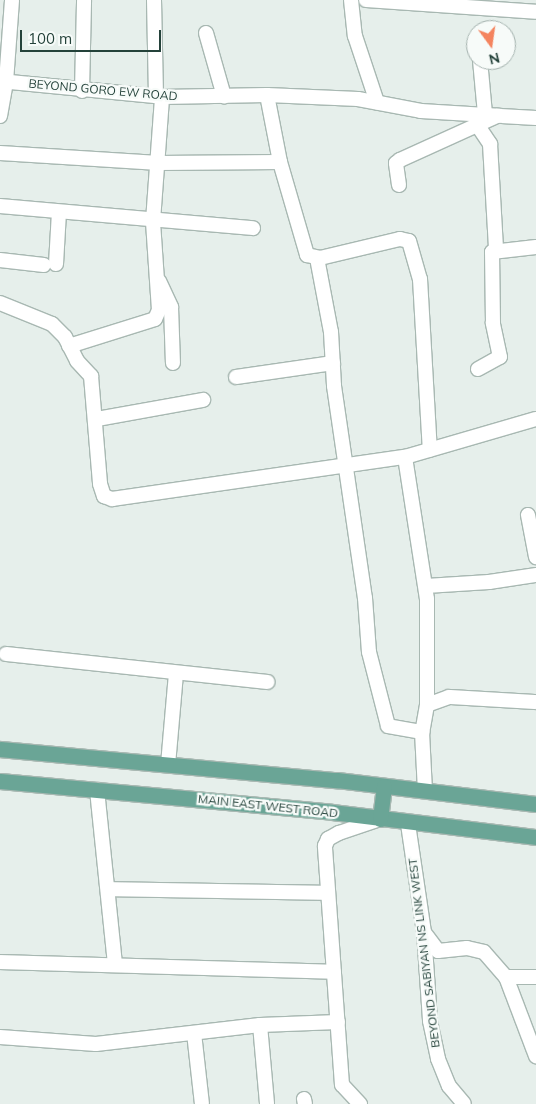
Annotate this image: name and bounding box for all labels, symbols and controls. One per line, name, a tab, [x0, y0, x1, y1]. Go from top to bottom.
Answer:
scale bar	[22, 20, 164, 52]
north arrow	[466, 20, 516, 70]
text: 100 m	[28, 29, 72, 48]
text: N	[487, 49, 502, 69]
street label: BEYOND GORO EW ROAD	[28, 76, 178, 104]
street label: MAIN EAST WEST ROAD	[197, 791, 339, 821]
street label: BEYOND SABIYAN NS LINK WEST	[405, 857, 443, 1049]

